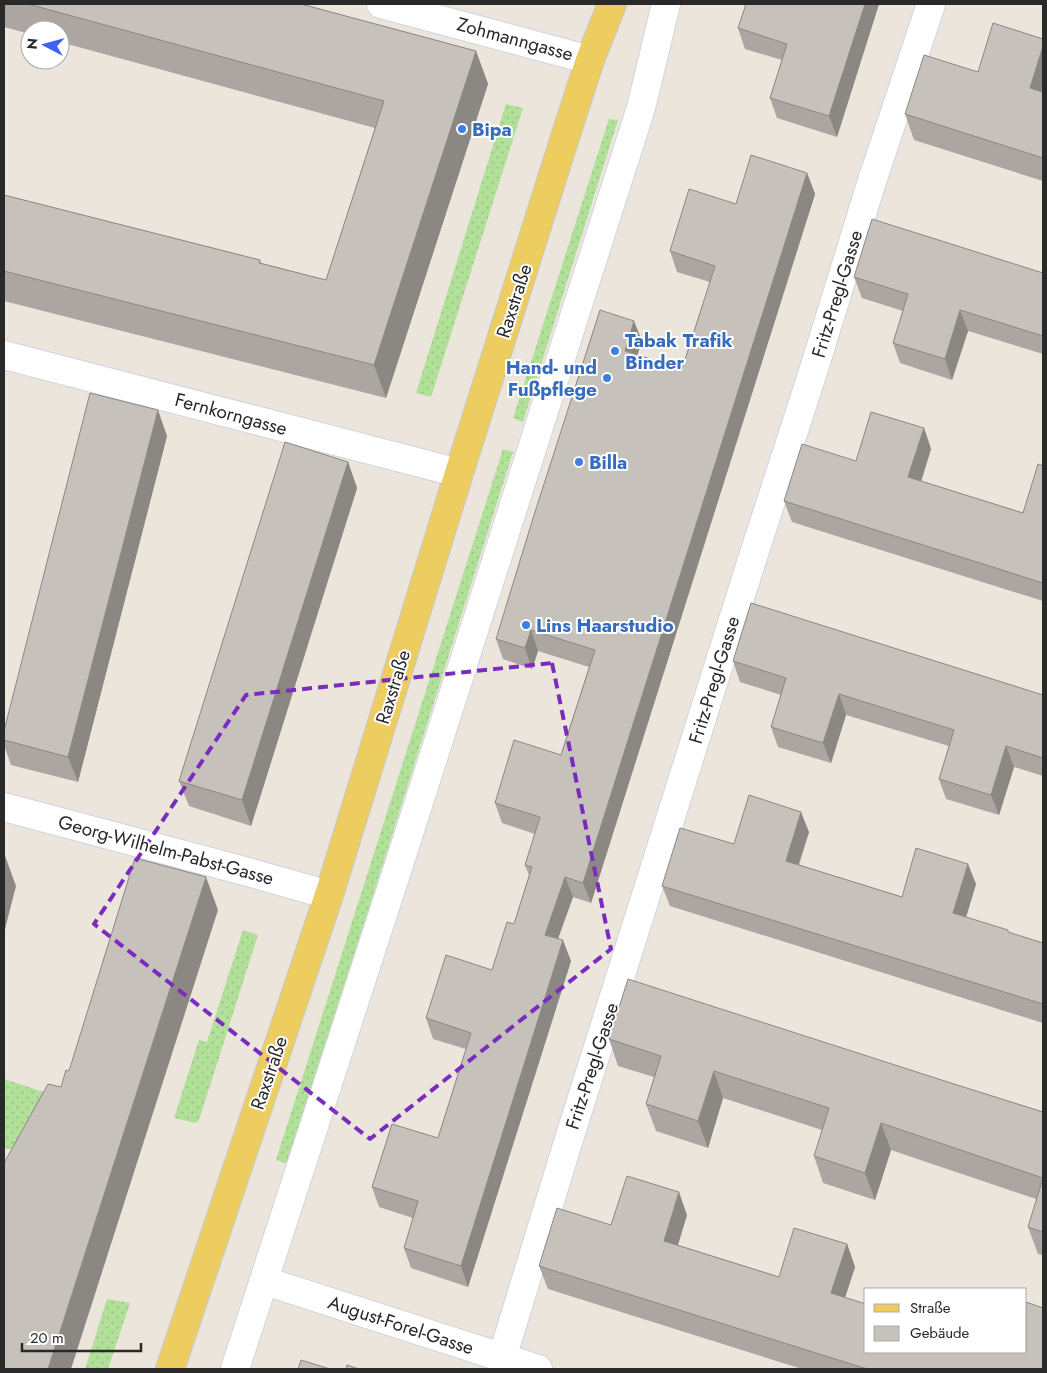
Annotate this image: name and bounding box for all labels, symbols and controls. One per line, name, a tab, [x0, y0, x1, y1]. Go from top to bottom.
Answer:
street label: Zohmanngasse	[454, 11, 576, 68]
north arrow	[20, 20, 70, 70]
text: N	[22, 37, 43, 50]
place label: Bipa	[472, 116, 512, 143]
marker: Bipa	[456, 123, 468, 135]
street label: Fritz-Pregl-Gasse	[805, 227, 869, 361]
street label: Raxstraße	[489, 260, 539, 341]
place label: Tabak Trafik Binder	[625, 327, 733, 376]
marker: Tabak Trafik Binder	[609, 345, 621, 357]
place label: Hand- und Fußpflege	[506, 354, 597, 403]
marker: Hand- und Fußpflege	[601, 372, 613, 384]
street label: Fernkorngasse	[172, 386, 290, 442]
place label: Billa	[589, 449, 627, 476]
marker: Billa	[573, 456, 585, 468]
place label: Lins Haarstudio	[536, 612, 674, 639]
street label: Fritz-Pregl-Gasse	[682, 613, 746, 747]
marker: Lins Haarstudio	[520, 619, 532, 631]
street label: Raxstraße	[369, 646, 417, 727]
street label: Georg-Wilhelm-Pabst-Gasse	[55, 808, 277, 892]
street label: Fritz-Pregl-Gasse	[559, 999, 625, 1133]
street label: Raxstraße	[244, 1032, 294, 1113]
legend	[864, 1288, 1027, 1353]
street label: August-Forel-Gasse	[325, 1289, 478, 1361]
text: Straße	[910, 1297, 951, 1319]
scale bar	[22, 1320, 141, 1352]
text: Gebäude	[910, 1322, 970, 1344]
text: 20 m	[30, 1327, 64, 1349]

